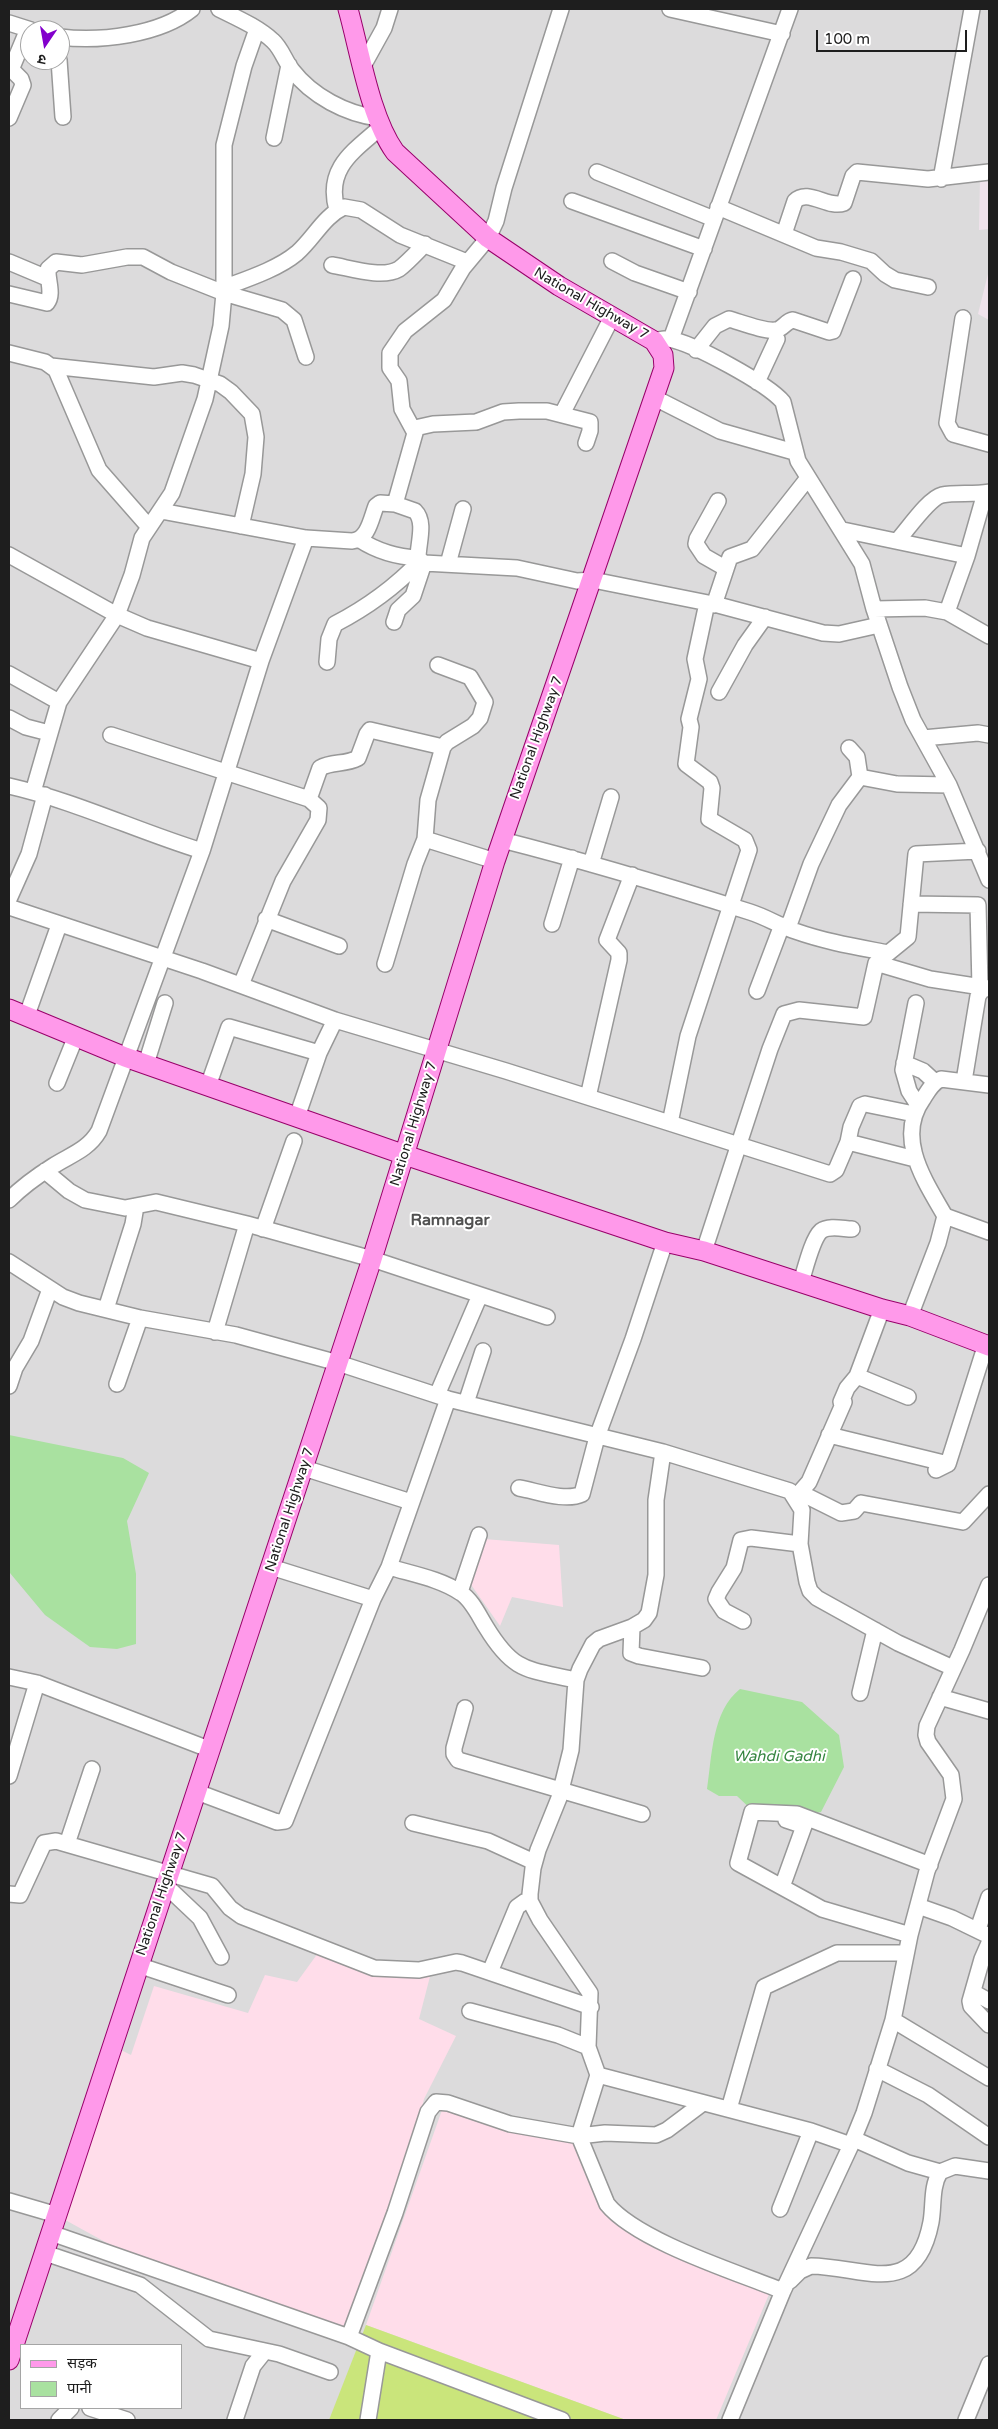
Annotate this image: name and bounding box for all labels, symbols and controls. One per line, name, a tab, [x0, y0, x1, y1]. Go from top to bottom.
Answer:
north arrow	[20, 20, 70, 70]
scale bar	[818, 20, 969, 52]
text: 100 m	[824, 30, 870, 48]
text: उ	[36, 50, 48, 68]
street label: National Highway 7	[531, 264, 651, 344]
street label: National Highway 7	[507, 674, 567, 802]
street label: National Highway 7	[387, 1060, 441, 1188]
district label: Ramnagar	[410, 1211, 490, 1231]
street label: National Highway 7	[262, 1446, 318, 1574]
water label: Wahdi Gadhi	[733, 1748, 825, 1766]
street label: National Highway 7	[133, 1830, 191, 1958]
legend	[20, 2344, 182, 2409]
text: सड़क	[67, 2354, 97, 2372]
text: पानी	[67, 2379, 92, 2397]

